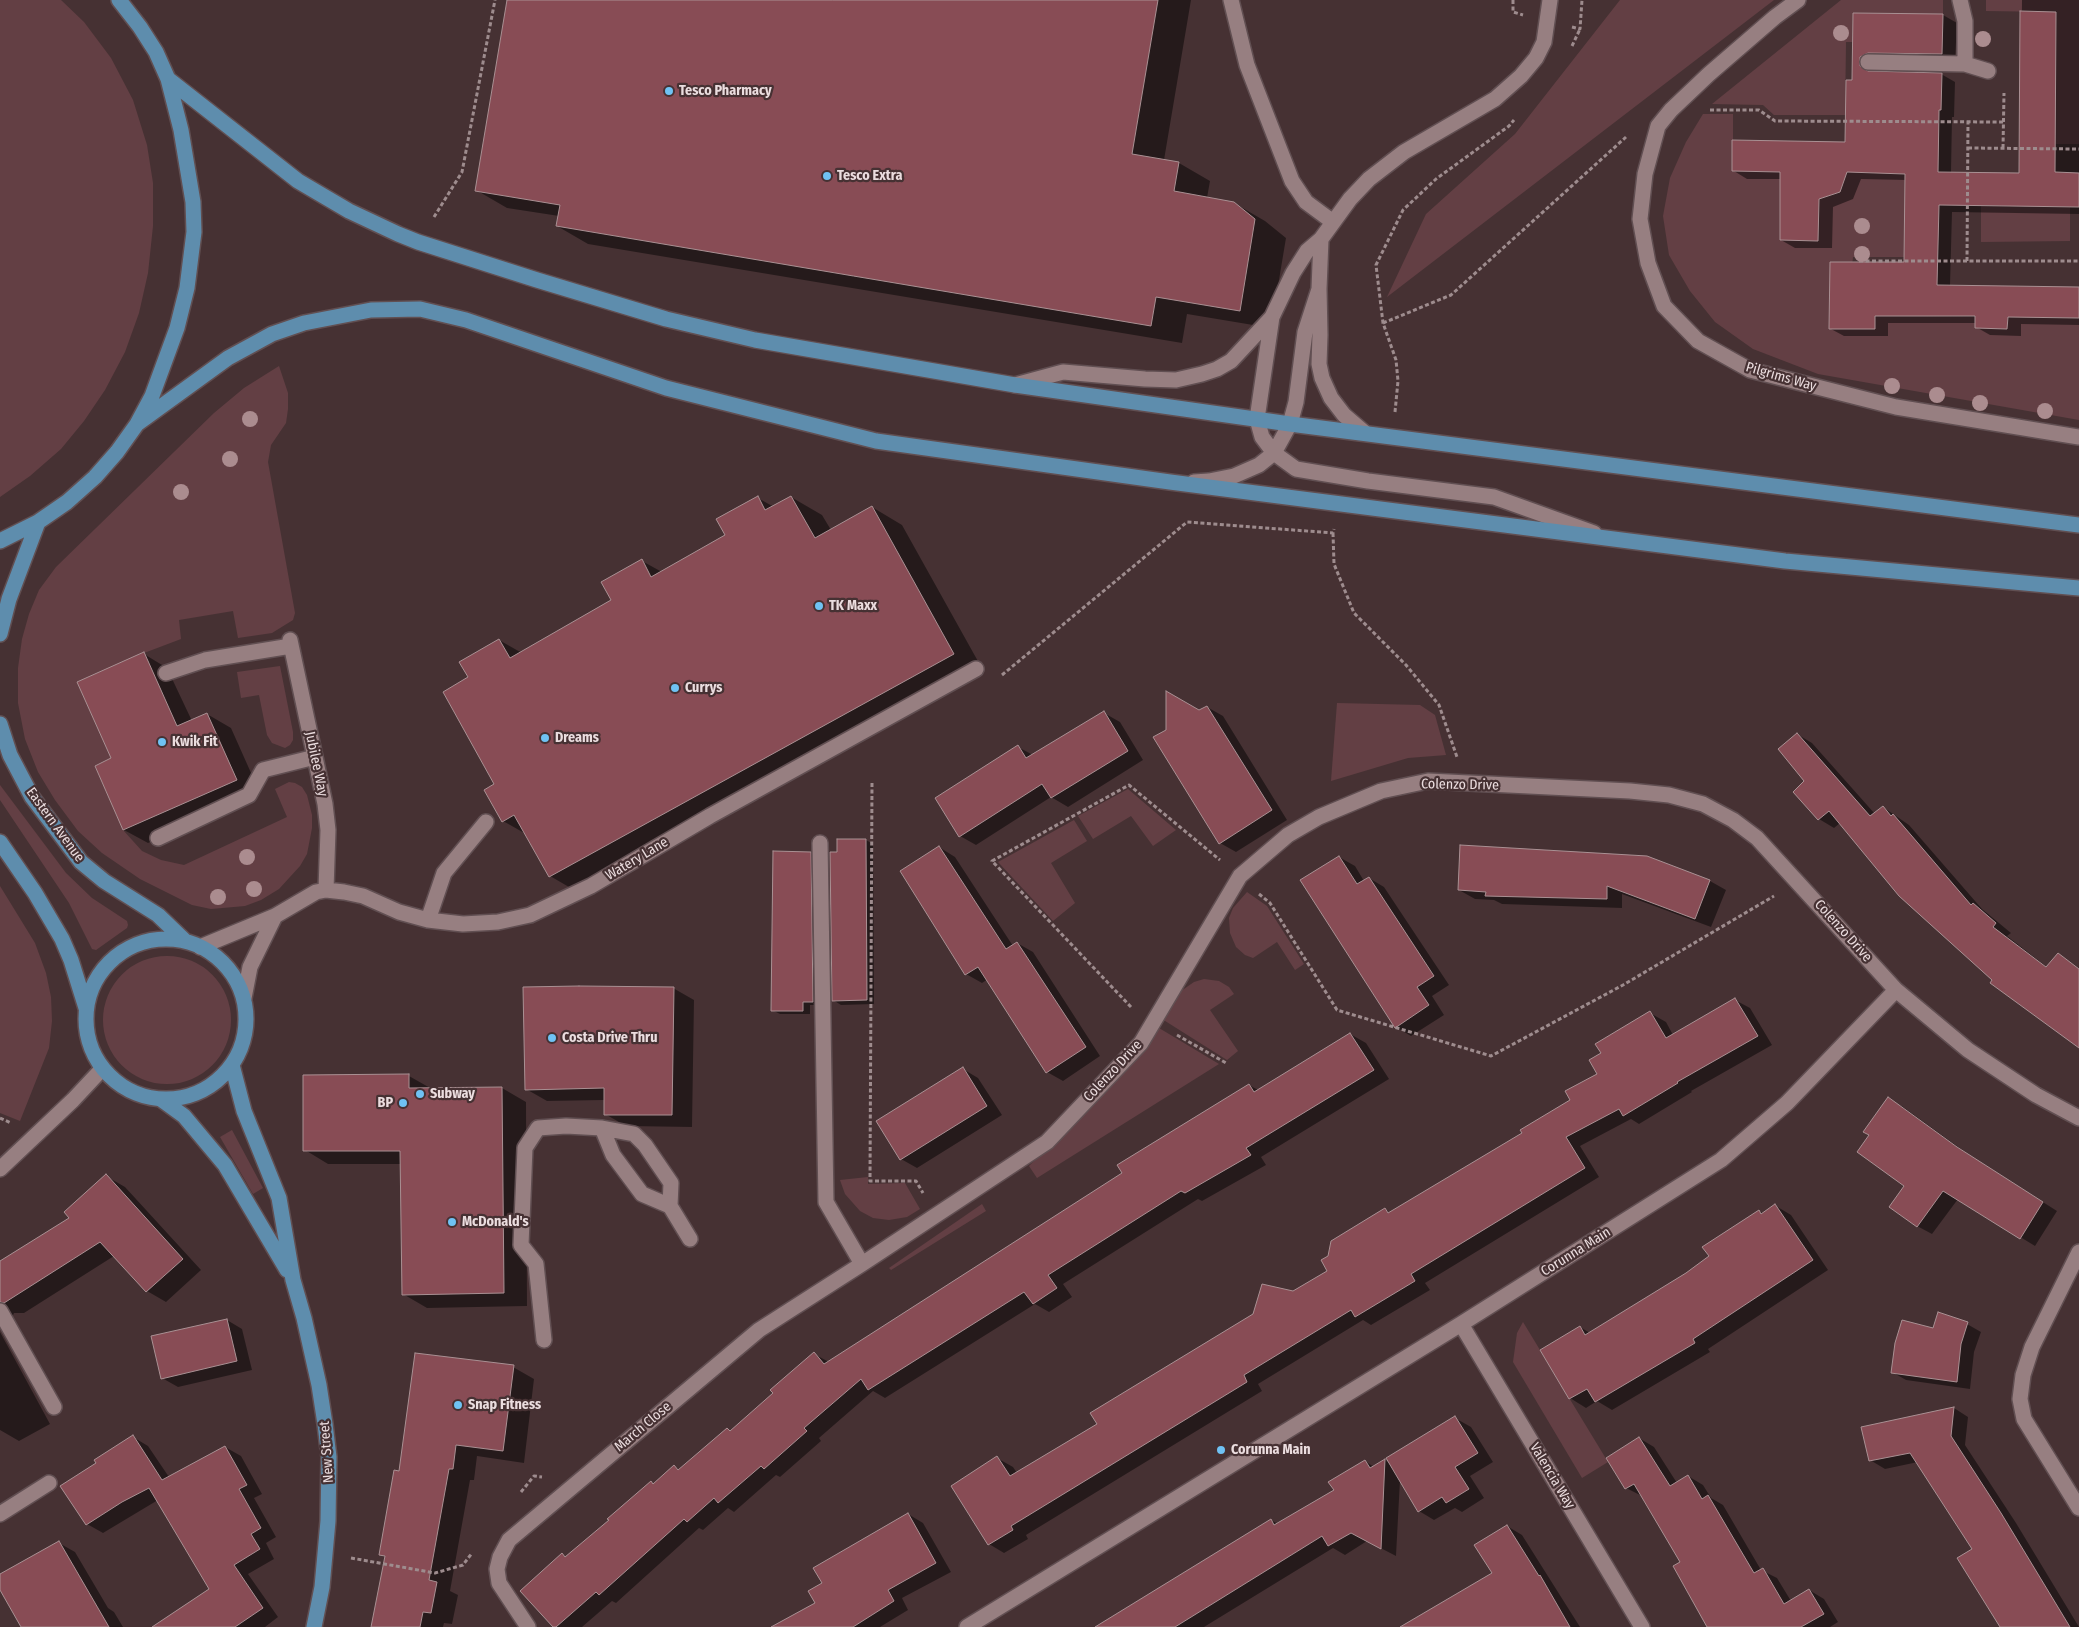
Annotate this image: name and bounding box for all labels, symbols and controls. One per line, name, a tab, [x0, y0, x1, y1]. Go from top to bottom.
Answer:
place label: Tesco Pharmacy	[679, 83, 772, 99]
marker: Tesco Pharmacy	[663, 85, 675, 97]
place label: Tesco Extra	[837, 168, 902, 184]
marker: Tesco Extra	[821, 170, 833, 182]
street label: Pilgrims Way	[1744, 359, 1818, 395]
place label: TK Maxx	[829, 598, 877, 614]
marker: TK Maxx	[813, 600, 825, 612]
place label: Currys	[685, 680, 722, 696]
marker: Currys	[669, 682, 681, 694]
street label: Jubilee Way	[301, 730, 331, 798]
place label: Dreams	[555, 730, 599, 746]
marker: Dreams	[539, 732, 551, 744]
place label: Kwik Fit	[172, 734, 218, 750]
marker: Kwik Fit	[156, 736, 168, 748]
street label: Colenzo Drive	[1421, 776, 1499, 794]
street label: Eastern Avenue	[22, 784, 88, 866]
street label: Watery Lane	[603, 834, 671, 884]
street label: Colenzo Drive	[1811, 896, 1875, 966]
place label: Costa Drive Thru	[562, 1030, 657, 1046]
marker: Costa Drive Thru	[546, 1032, 558, 1044]
street label: Colenzo Drive	[1080, 1037, 1146, 1105]
place label: Subway	[430, 1086, 475, 1102]
marker: Subway	[414, 1088, 426, 1100]
place label: BP	[378, 1095, 393, 1111]
marker: BP	[397, 1097, 409, 1109]
place label: McDonald's	[462, 1214, 529, 1230]
marker: McDonald's	[446, 1216, 458, 1228]
street label: Corunna Main	[1538, 1224, 1614, 1280]
place label: Snap Fitness	[468, 1397, 541, 1413]
street label: March Close	[611, 1398, 675, 1456]
marker: Snap Fitness	[452, 1399, 464, 1411]
street label: New Street	[316, 1420, 338, 1484]
street label: Valencia Way	[1526, 1440, 1578, 1512]
place label: Corunna Main	[1231, 1442, 1310, 1458]
marker: Corunna Main	[1215, 1444, 1227, 1456]

